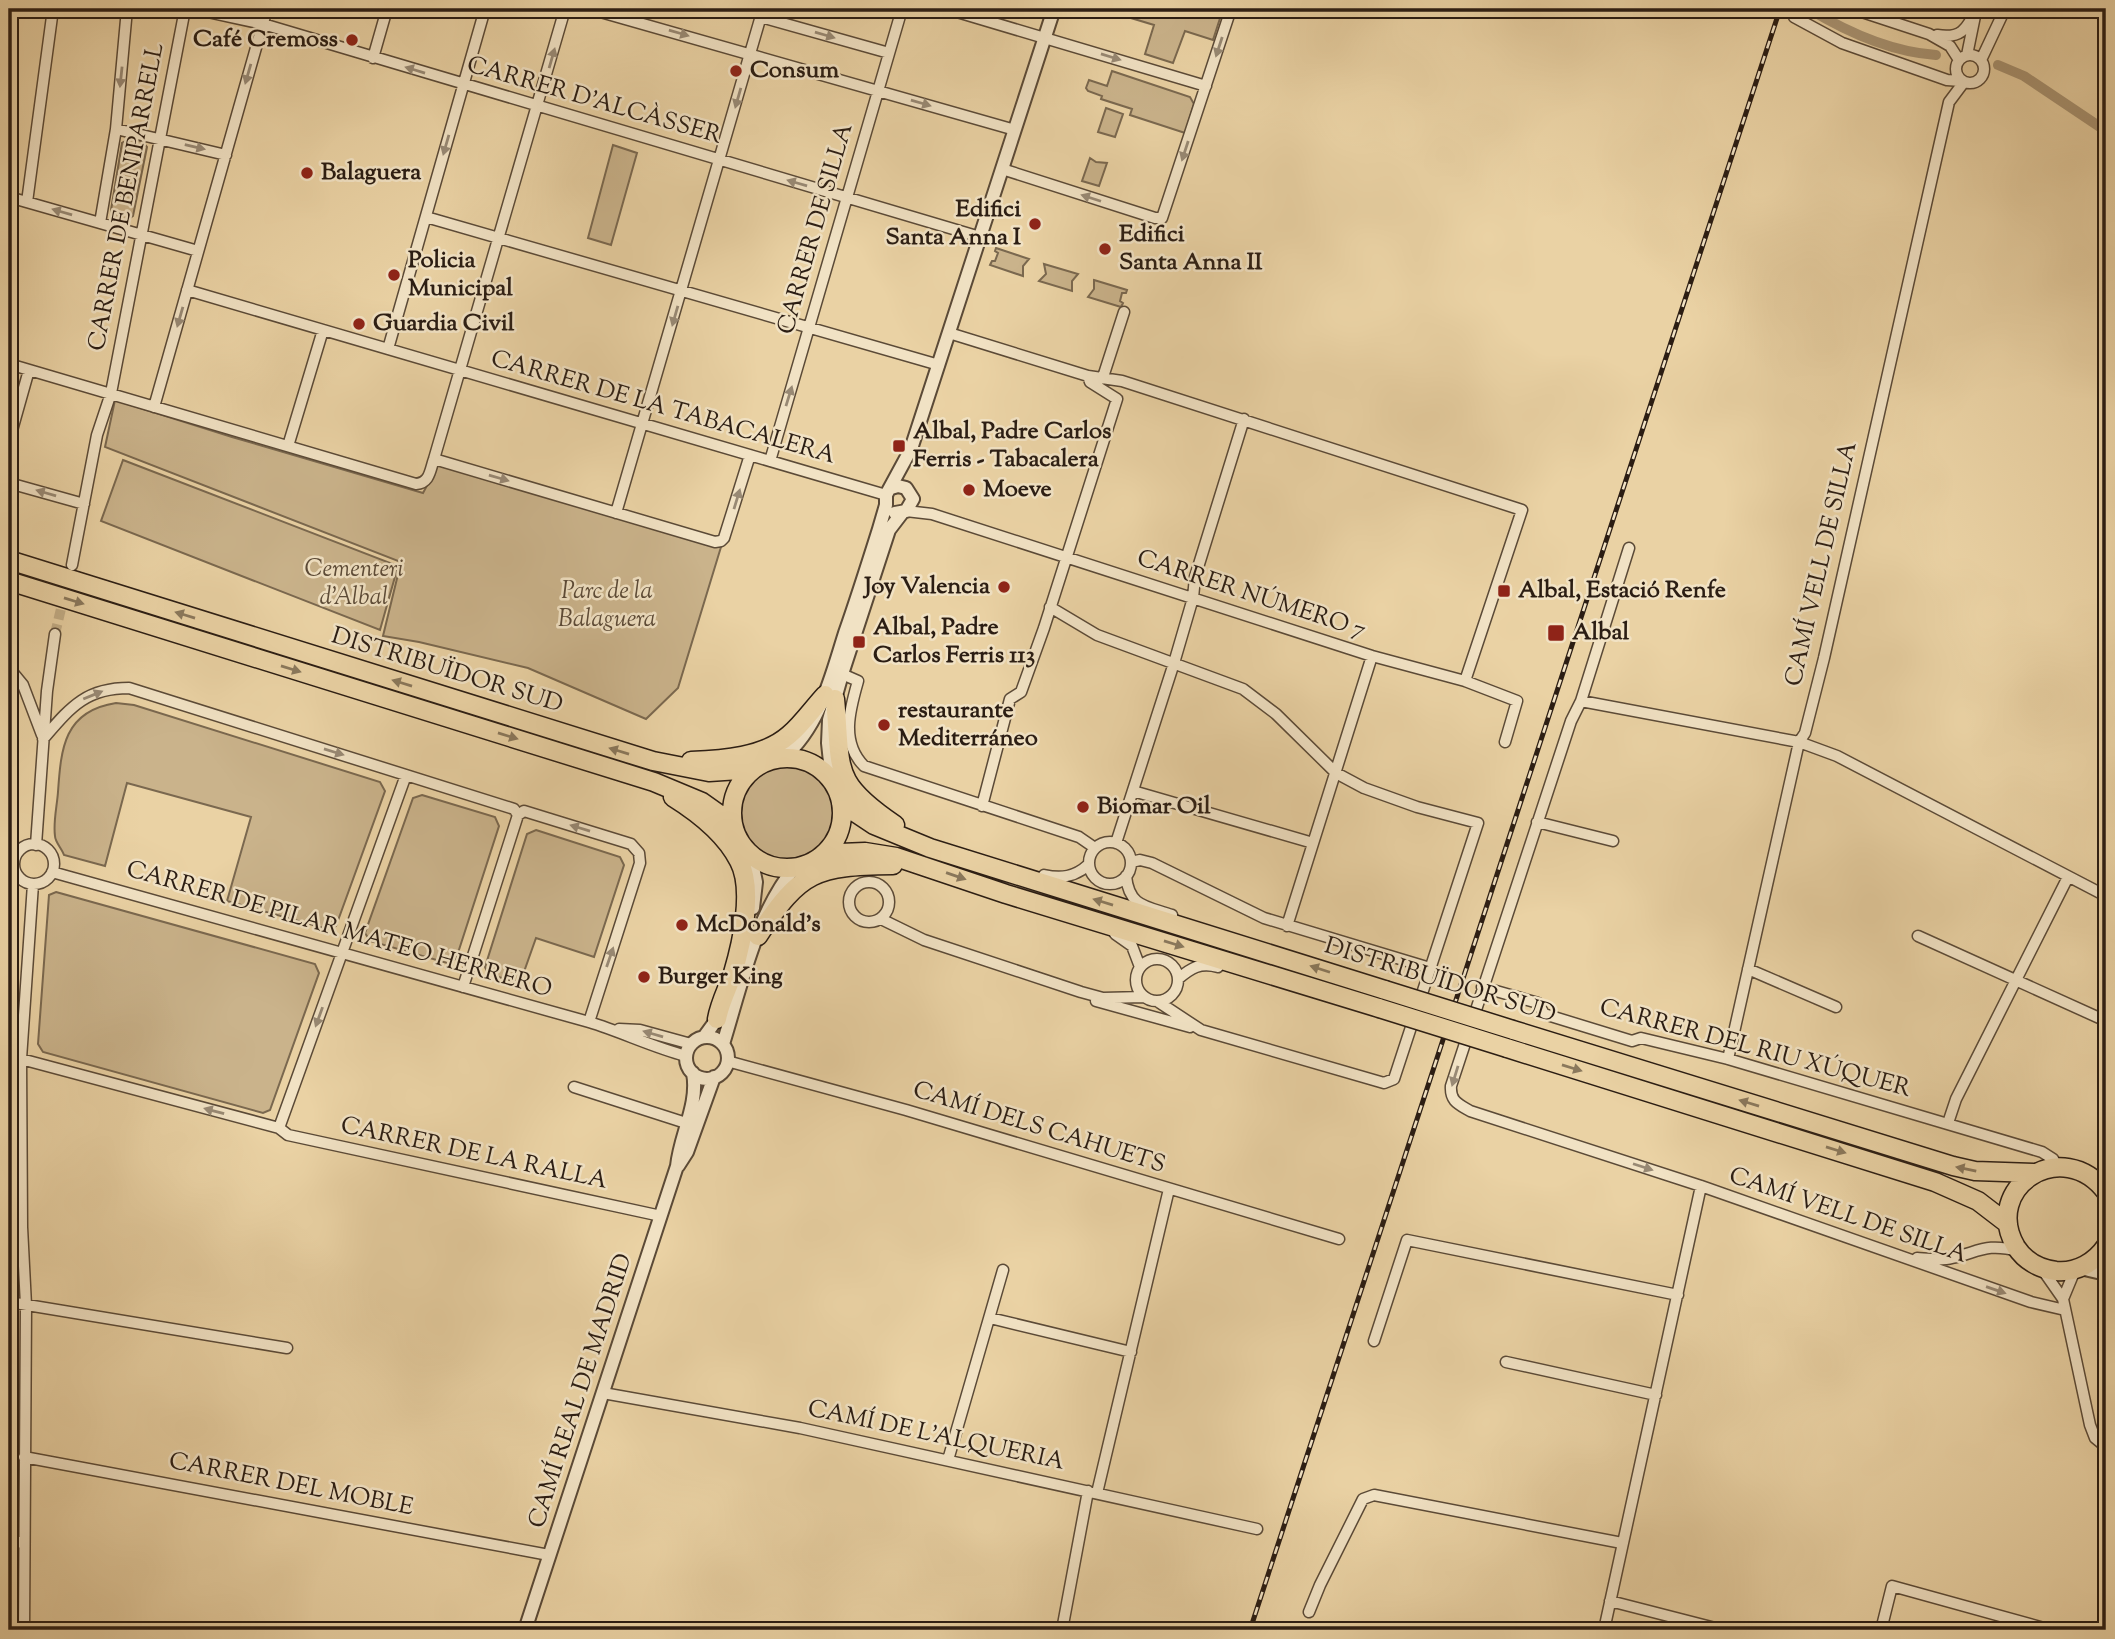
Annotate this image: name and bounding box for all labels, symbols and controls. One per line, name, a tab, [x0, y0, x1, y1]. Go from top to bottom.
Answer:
place label: Café Cremoss	[193, 23, 338, 57]
one-way arrow	[669, 29, 690, 39]
one-way arrow	[815, 30, 836, 40]
marker: Café Cremoss	[344, 32, 360, 48]
one-way arrow	[1213, 37, 1223, 58]
street label: CARRER DE BENIPARRELL	[80, 40, 174, 354]
one-way arrow	[547, 47, 557, 68]
street label: CARRER D'ALCÀSSER	[463, 48, 726, 154]
one-way arrow	[1100, 52, 1121, 63]
place label: Consum	[750, 54, 839, 88]
marker: Consum	[728, 63, 744, 79]
one-way arrow	[243, 64, 253, 85]
one-way arrow	[404, 65, 425, 75]
one-way arrow	[116, 66, 127, 88]
one-way arrow	[732, 87, 743, 109]
one-way arrow	[911, 99, 932, 109]
street label: CARRER DE SILLA	[770, 119, 863, 339]
one-way arrow	[440, 134, 451, 156]
one-way arrow	[1179, 140, 1190, 161]
one-way arrow	[184, 142, 206, 153]
place label: Balaguera	[321, 156, 422, 190]
marker: Balaguera	[299, 165, 315, 181]
one-way arrow	[787, 177, 808, 187]
one-way arrow	[1081, 192, 1102, 203]
place label: Edifici Santa Anna I	[885, 193, 1021, 255]
one-way arrow	[51, 206, 72, 216]
marker: Edifici Santa Anna I	[1027, 216, 1043, 232]
place label: Edifici Santa Anna II	[1119, 218, 1263, 280]
marker: Edifici Santa Anna II	[1097, 241, 1113, 257]
place label: Policia Municipal	[408, 244, 513, 306]
marker: Policia Municipal	[386, 267, 402, 283]
one-way arrow	[669, 306, 679, 327]
one-way arrow	[174, 307, 184, 328]
place label: Guardia Civil	[373, 307, 515, 341]
marker: Guardia Civil	[351, 316, 367, 332]
street label: CARRER DE LA TABACALERA	[487, 342, 840, 474]
one-way arrow	[785, 385, 795, 406]
place label: Albal, Padre Carlos Ferris - Tabacalera	[913, 415, 1112, 477]
marker: Albal, Padre Carlos Ferris - Tabacalera	[891, 438, 907, 454]
street label: CAMÍ VELL DE SILLA	[1777, 438, 1867, 690]
place label: Moeve	[983, 473, 1052, 507]
one-way arrow	[489, 474, 510, 484]
marker: Moeve	[961, 482, 977, 498]
one-way arrow	[35, 488, 56, 498]
one-way arrow	[732, 488, 742, 509]
street label: CARRER NÚMERO 7	[1132, 542, 1370, 648]
park label: Cementeri d'Albal	[304, 553, 404, 615]
place label: Joy Valencia	[862, 570, 991, 604]
place label: Albal, Estació Renfe	[1518, 574, 1726, 608]
park label: Parc de la Balaguera	[558, 575, 656, 637]
marker: Joy Valencia	[996, 579, 1012, 595]
marker: Albal, Estació Renfe	[1496, 583, 1512, 599]
one-way arrow	[64, 596, 85, 607]
one-way arrow	[174, 609, 195, 620]
place label: Albal, Padre Carlos Ferris 113	[873, 611, 1036, 673]
place label: Albal	[1572, 616, 1630, 650]
street label: DISTRIBUÏDOR SUD	[327, 620, 567, 722]
marker: Albal	[1546, 623, 1566, 643]
marker: Albal, Padre Carlos Ferris 113	[851, 634, 867, 650]
one-way arrow	[281, 664, 302, 674]
one-way arrow	[391, 677, 412, 687]
one-way arrow	[83, 689, 104, 700]
place label: restaurante Mediterráneo	[898, 694, 1038, 756]
marker: restaurante Mediterráneo	[876, 717, 892, 733]
one-way arrow	[498, 732, 519, 742]
one-way arrow	[608, 745, 629, 755]
one-way arrow	[324, 748, 345, 758]
place label: Biomar Oil	[1097, 790, 1211, 824]
marker: Biomar Oil	[1075, 799, 1091, 815]
one-way arrow	[569, 823, 590, 833]
street label: CARRER DE PILAR MATEO HERRERO	[122, 853, 556, 1007]
one-way arrow	[946, 871, 967, 882]
one-way arrow	[1092, 896, 1113, 906]
place label: McDonald's	[696, 908, 821, 942]
marker: McDonald's	[674, 917, 690, 933]
street label: DISTRIBUÏDOR SUD	[1320, 930, 1560, 1032]
one-way arrow	[1163, 939, 1184, 949]
one-way arrow	[605, 946, 616, 967]
place label: Burger King	[658, 960, 783, 994]
one-way arrow	[1309, 964, 1330, 974]
marker: Burger King	[636, 969, 652, 985]
street label: CARRER DEL RIU XÚQUER	[1596, 991, 1915, 1107]
one-way arrow	[314, 1006, 325, 1027]
one-way arrow	[643, 1029, 664, 1039]
one-way arrow	[1562, 1063, 1583, 1074]
one-way arrow	[1449, 1065, 1460, 1086]
street label: CAMÍ DELS CAHUETS	[909, 1073, 1169, 1183]
one-way arrow	[1738, 1098, 1759, 1108]
one-way arrow	[202, 1105, 224, 1116]
street label: CARRER DE LA RALLA	[337, 1109, 611, 1199]
one-way arrow	[1826, 1146, 1847, 1156]
street label: CAMÍ VELL DE SILLA	[1724, 1159, 1972, 1273]
one-way arrow	[1633, 1162, 1654, 1173]
one-way arrow	[1955, 1164, 1977, 1175]
street label: CAMÍ REAL DE MADRID	[521, 1249, 641, 1533]
one-way arrow	[1986, 1285, 2007, 1296]
street label: CAMÍ DE L'ALQUERIA	[805, 1392, 1068, 1480]
street label: CARRER DEL MOBLE	[166, 1445, 417, 1525]

